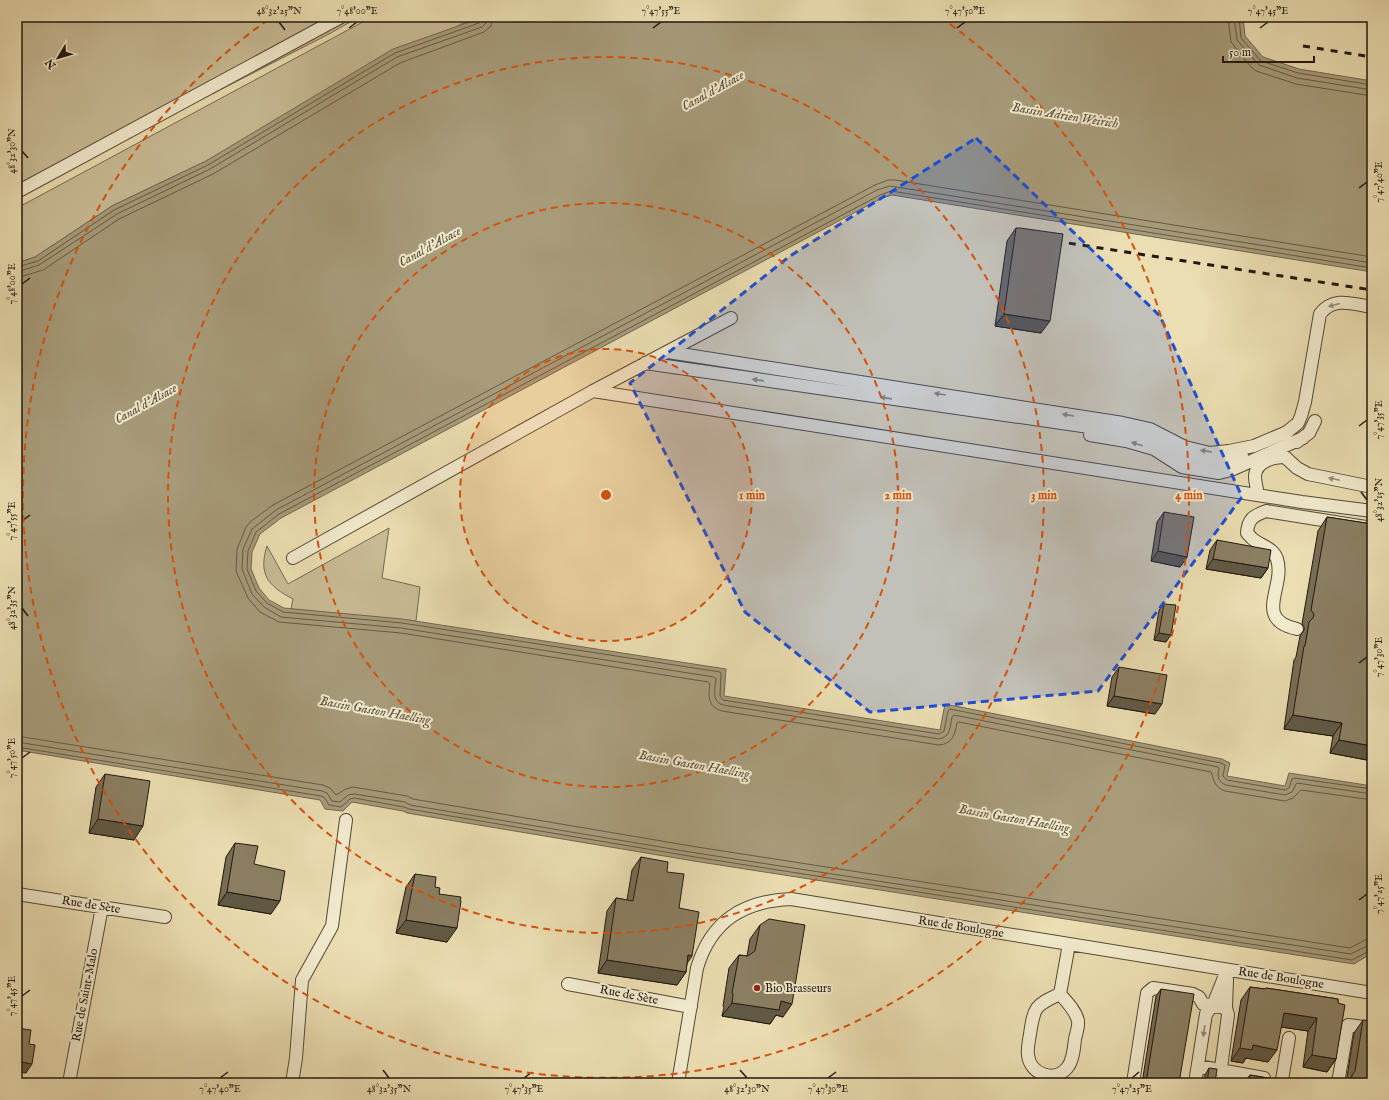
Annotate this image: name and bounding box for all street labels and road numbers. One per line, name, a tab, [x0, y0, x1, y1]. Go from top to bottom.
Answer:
street label: Rue de Sète	[61, 893, 122, 917]
street label: Rue de Boulogne	[917, 913, 1005, 941]
street label: Rue de Saint-Malo	[69, 947, 101, 1043]
street label: Rue de Boulogne	[1237, 964, 1325, 992]
street label: Rue de Sète	[598, 982, 660, 1008]

